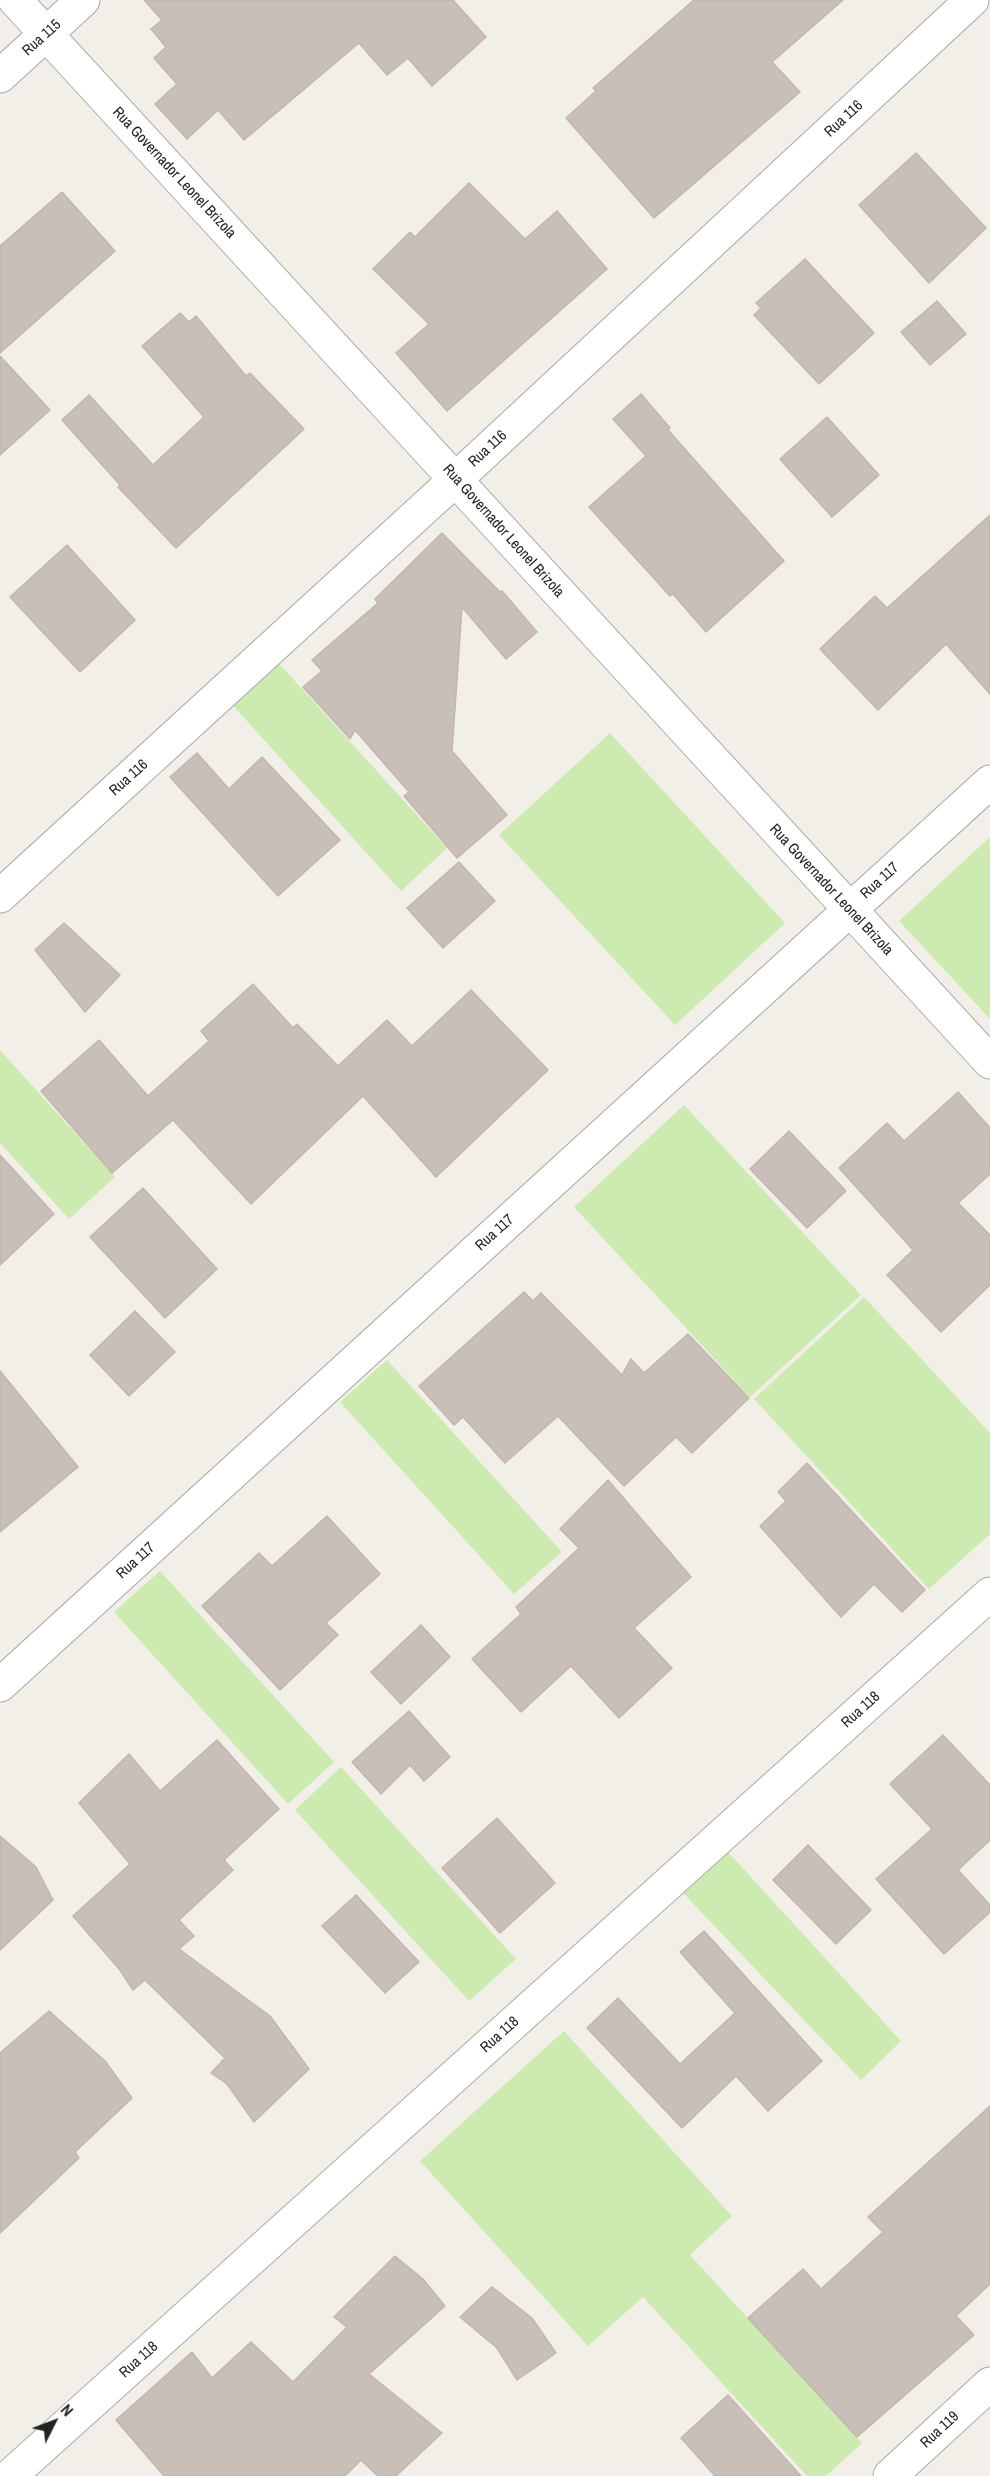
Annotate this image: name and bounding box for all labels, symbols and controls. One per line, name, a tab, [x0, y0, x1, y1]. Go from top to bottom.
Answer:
street label: Rua 115	[19, 16, 65, 60]
street label: Rua 116	[821, 97, 867, 141]
street label: Rua Governador Leonel Brizola	[108, 104, 240, 242]
street label: Rua 116	[465, 427, 511, 471]
street label: Rua Governador Leonel Brizola	[438, 461, 568, 601]
street label: Rua 116	[106, 756, 152, 800]
street label: Rua Governador Leonel Brizola	[765, 821, 897, 959]
street label: Rua 117	[857, 859, 903, 903]
street label: Rua 117	[472, 1211, 518, 1255]
street label: Rua 117	[113, 1539, 159, 1583]
street label: Rua 118	[838, 1688, 884, 1732]
street label: Rua 118	[477, 2013, 523, 2057]
street label: Rua 118	[116, 2338, 162, 2382]
north arrow	[24, 2392, 84, 2452]
text: N	[56, 2399, 79, 2421]
street label: Rua 119	[917, 2408, 963, 2452]

